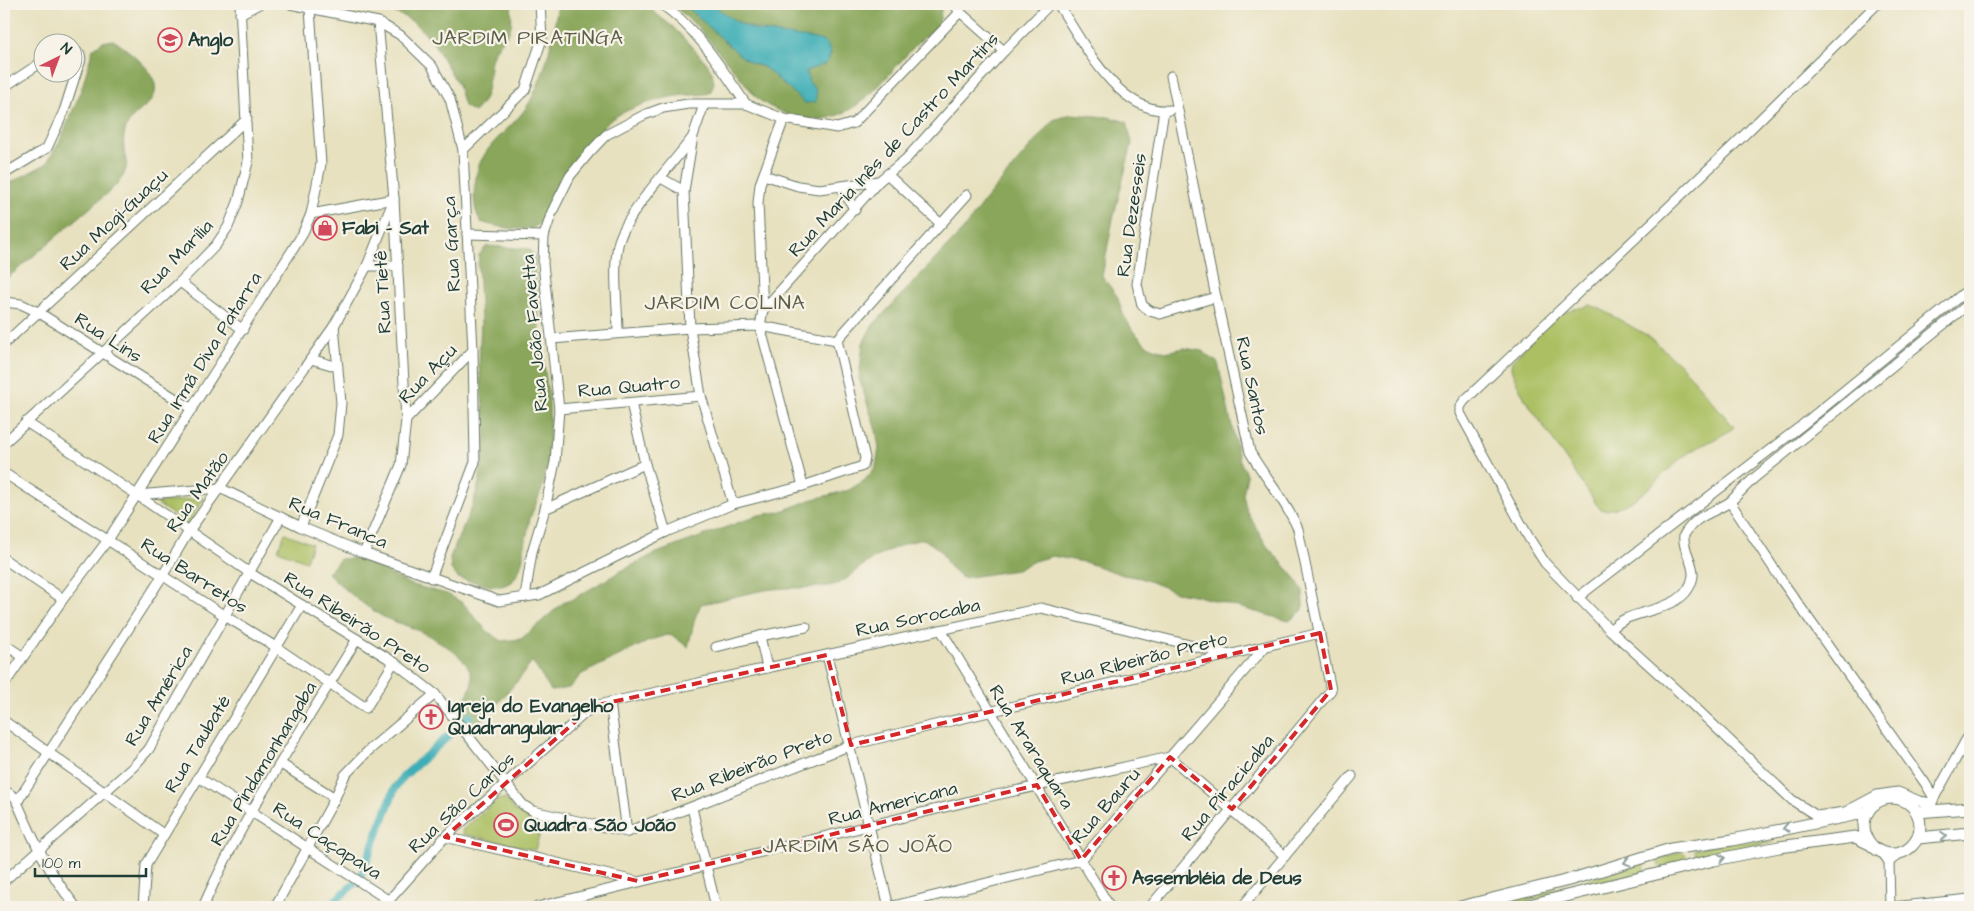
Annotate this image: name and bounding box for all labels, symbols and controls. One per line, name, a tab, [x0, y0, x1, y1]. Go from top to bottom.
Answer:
district label: JARDIM PIRATINGA	[432, 24, 624, 52]
school or university icon: Anglo	[157, 27, 183, 53]
place label: Anglo	[188, 27, 233, 55]
street label: Rua Maria Inês de Castro Martins	[782, 27, 1006, 263]
north arrow	[32, 32, 82, 82]
text: N	[56, 39, 76, 60]
street label: Rua Dezesseis	[1110, 151, 1154, 279]
street label: Rua Mogi-Guaçu	[54, 162, 175, 278]
street label: Rua Garça	[436, 195, 468, 292]
street label: Rua Marília	[134, 213, 220, 300]
shop icon: Fabi - Sat	[312, 215, 338, 241]
place label: Fabi - Sat	[342, 215, 429, 242]
street label: Rua Tietê	[367, 250, 399, 334]
street label: Rua João Favetta	[515, 253, 555, 412]
street label: Rua Irmã Diva Patarra	[141, 267, 269, 449]
district label: JARDIM COLINA	[645, 289, 806, 317]
street label: Rua Lins	[69, 306, 147, 370]
street label: Rua Santos	[1228, 334, 1276, 438]
street label: Rua Açu	[392, 338, 464, 410]
street label: Rua Quatro	[577, 369, 681, 405]
street label: Rua Matão	[160, 446, 236, 538]
street label: Rua Franca	[284, 490, 392, 556]
street label: Rua Barretos	[135, 531, 253, 621]
street label: Rua Ribeirão Preto	[278, 565, 436, 681]
street label: Rua Sorocaba	[853, 592, 983, 644]
street label: Rua Ribeirão Preto	[1058, 625, 1230, 693]
street label: Rua América	[118, 640, 200, 751]
street label: Rua Pindamonhangaba	[204, 676, 325, 852]
street label: Rua Araraquara	[982, 680, 1080, 815]
street label: Rua Taubaté	[158, 690, 238, 798]
place label: Igreja do Evangelho Quadrangular	[448, 693, 614, 743]
church icon: Igreja do Evangelho Quadrangular	[418, 704, 444, 730]
street label: Rua Ribeirão Preto	[668, 723, 837, 809]
street label: Rua Piracicaba	[1175, 728, 1281, 847]
street label: Rua São Carlos	[403, 746, 521, 860]
street label: Rua Bauru	[1065, 762, 1147, 850]
street label: Rua Americana	[826, 775, 961, 833]
street label: Rua Caçapava	[267, 796, 387, 887]
sports icon: Quadra São João	[493, 812, 519, 838]
place label: Quadra São João	[524, 812, 676, 839]
one-way arrow	[1782, 823, 1790, 833]
one-way arrow	[1940, 831, 1948, 842]
district label: JARDIM SÃO JOÃO	[763, 832, 953, 860]
scale bar	[35, 846, 146, 878]
text: 100 m	[42, 853, 81, 874]
one-way arrow	[1717, 853, 1726, 864]
one-way arrow	[1624, 856, 1632, 866]
church icon: Assembléia de Deus	[1101, 865, 1127, 891]
place label: Assembléia de Deus	[1132, 865, 1302, 892]

